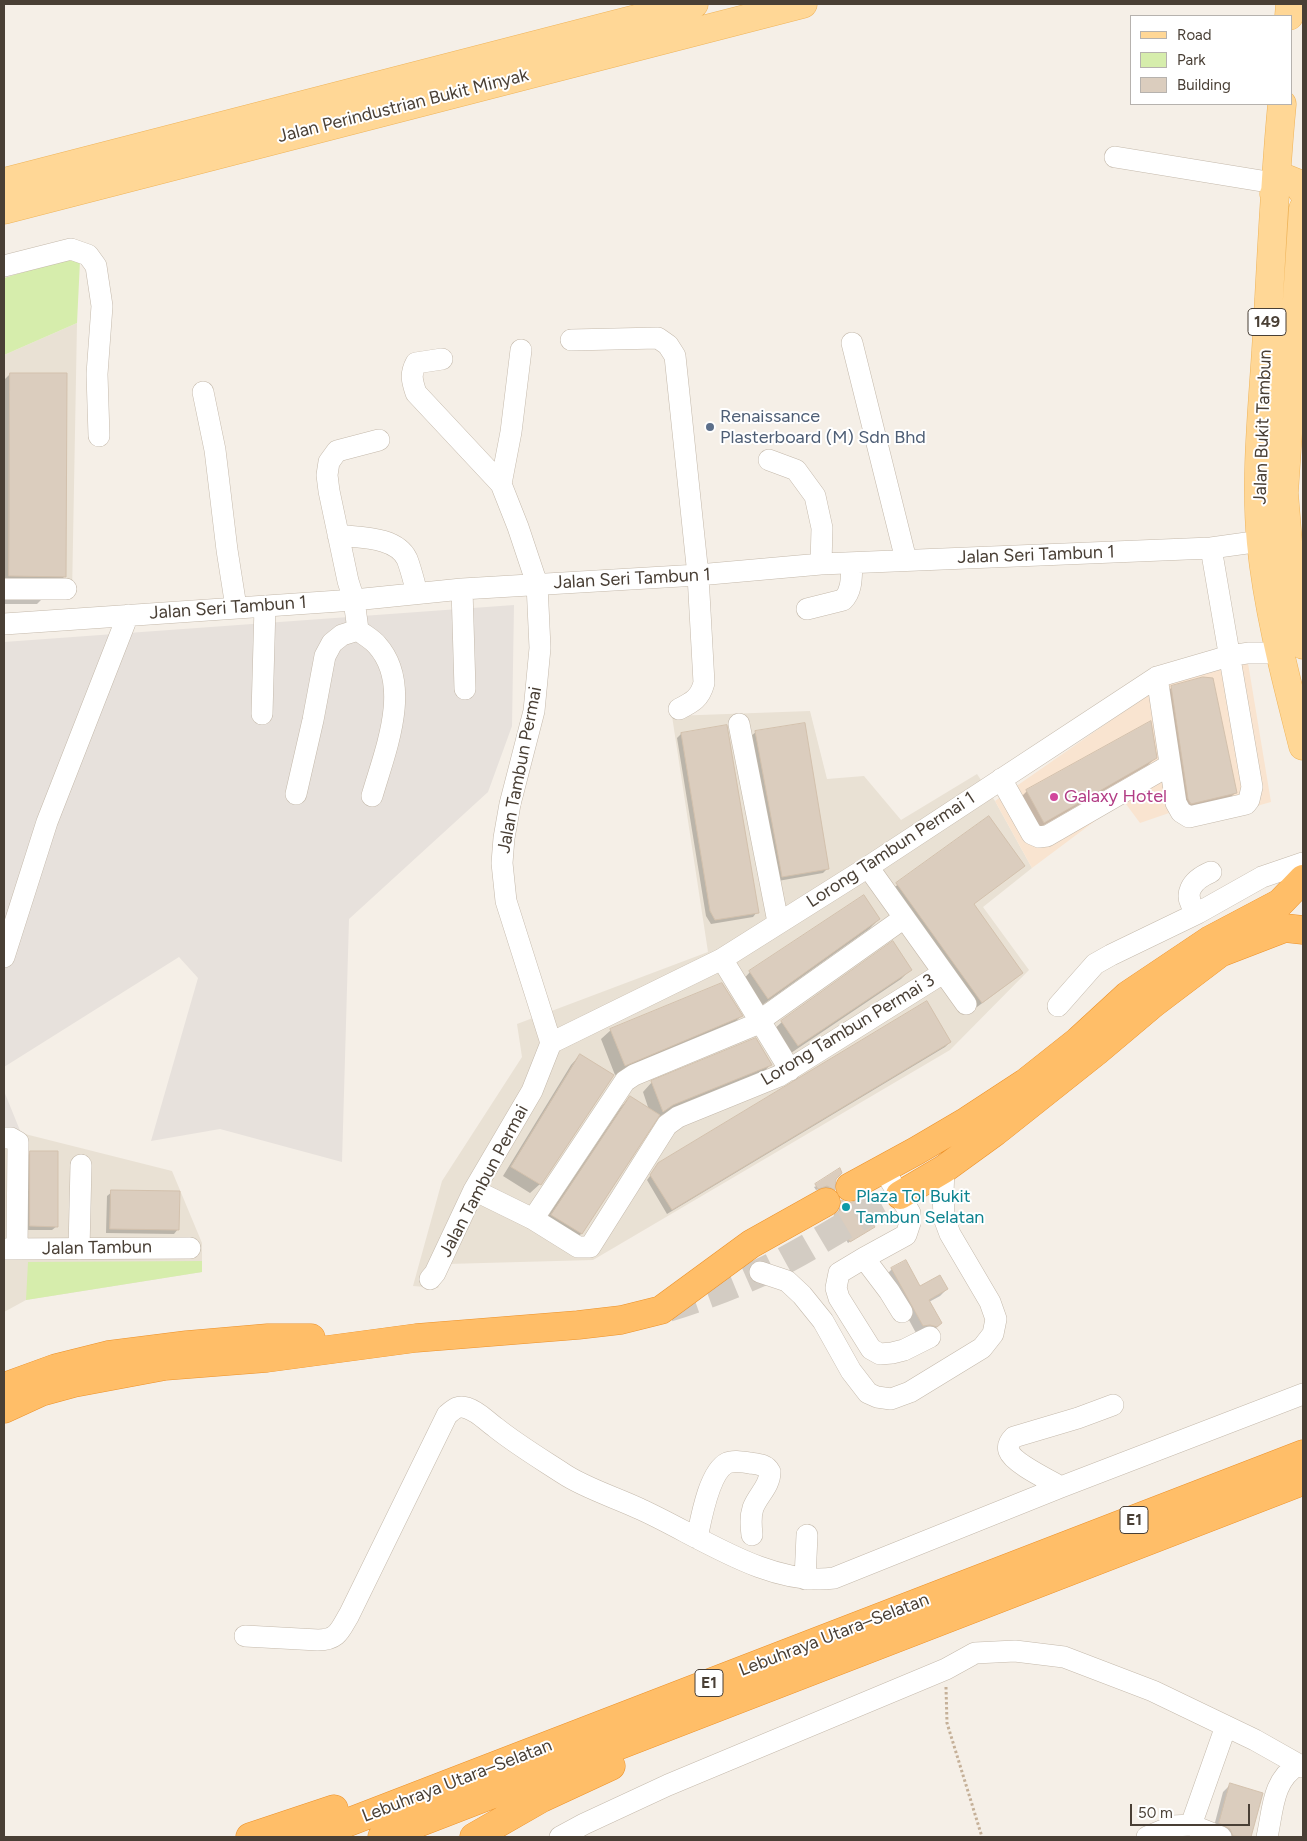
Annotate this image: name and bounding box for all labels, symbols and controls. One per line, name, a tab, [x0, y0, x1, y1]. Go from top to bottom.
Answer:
legend	[1130, 15, 1292, 105]
text: Road	[1177, 26, 1212, 44]
text: Park	[1177, 51, 1206, 69]
street label: Jalan Perindustrian Bukit Minyak	[275, 64, 531, 148]
text: Building	[1177, 76, 1231, 94]
road number: 149	[1248, 308, 1286, 336]
street label: Jalan Bukit Tambun	[1249, 349, 1277, 505]
place label: Renaissance Plasterboard (M) Sdn Bhd	[720, 406, 926, 448]
marker: Renaissance Plasterboard (M) Sdn Bhd	[704, 421, 716, 433]
street label: Jalan Seri Tambun 1	[957, 541, 1115, 569]
street label: Jalan Seri Tambun 1	[553, 564, 711, 594]
street label: Jalan Seri Tambun 1	[149, 592, 307, 624]
street label: Jalan Tambun Permai	[493, 685, 547, 855]
place label: Galaxy Hotel	[1064, 786, 1167, 808]
street label: Lorong Tambun Permai 1	[803, 787, 979, 913]
marker: Galaxy Hotel	[1048, 791, 1060, 803]
street label: Lorong Tambun Permai 3	[757, 970, 939, 1090]
street label: Jalan Tambun Permai	[435, 1101, 533, 1261]
place label: Plaza Tol Bukit Tambun Selatan	[856, 1186, 984, 1228]
marker: Plaza Tol Bukit Tambun Selatan	[840, 1201, 852, 1213]
street label: Jalan Tambun	[42, 1236, 152, 1260]
road number: E1	[1120, 1506, 1148, 1534]
street label: Lebuhraya Utara–Selatan	[736, 1589, 932, 1681]
road number: E1	[695, 1670, 723, 1696]
street label: Lebuhraya Utara–Selatan	[359, 1735, 555, 1827]
scale bar	[1132, 1794, 1252, 1826]
text: 50 m	[1138, 1804, 1173, 1822]

